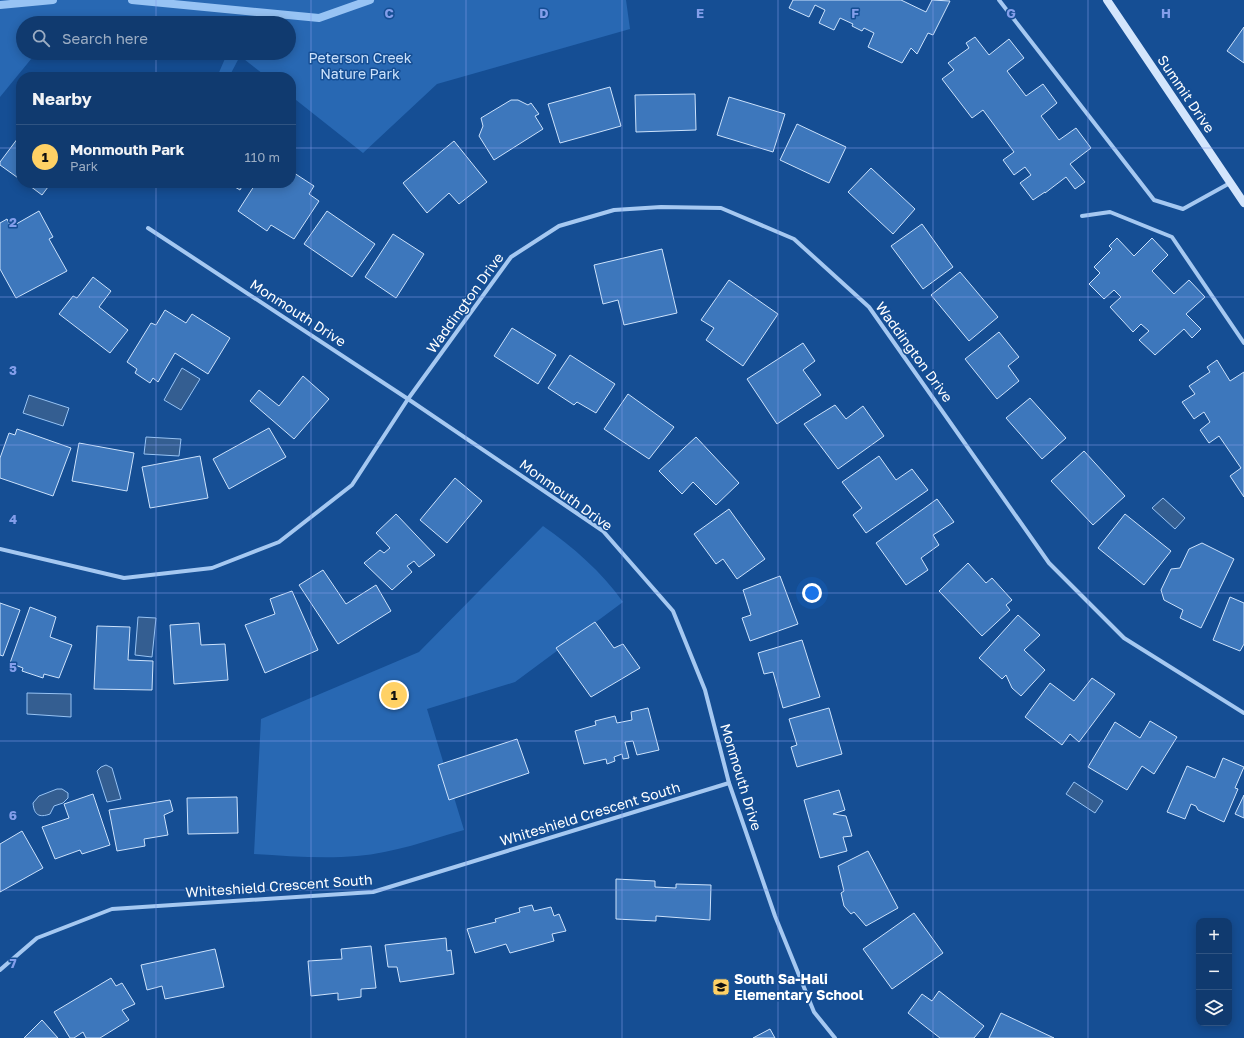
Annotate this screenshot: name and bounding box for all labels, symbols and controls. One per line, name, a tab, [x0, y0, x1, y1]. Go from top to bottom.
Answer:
text: C	[384, 5, 394, 21]
text: D	[539, 5, 549, 21]
text: E	[696, 5, 704, 21]
text: F	[851, 5, 859, 21]
text: G	[1006, 5, 1016, 21]
text: H	[1161, 5, 1171, 21]
search box	[16, 16, 296, 60]
icon: search	[30, 27, 52, 49]
text: Search here	[62, 29, 148, 47]
park label: Peterson Creek Nature Park	[308, 49, 412, 82]
street label: Summit Drive	[1154, 52, 1219, 136]
text: Nearby	[32, 88, 92, 109]
text: Monmouth Park	[70, 140, 184, 158]
text: 1	[42, 149, 48, 165]
text: 110 m	[245, 149, 280, 165]
text: Park	[70, 158, 98, 174]
text: 2	[9, 214, 17, 230]
street label: Waddington Drive	[423, 249, 507, 356]
street label: Monmouth Drive	[247, 275, 349, 350]
street label: Waddington Drive	[872, 298, 956, 405]
text: 3	[9, 362, 17, 378]
street label: Monmouth Drive	[517, 455, 616, 534]
text: 4	[9, 511, 17, 527]
your location	[802, 583, 822, 603]
text: 5	[9, 659, 17, 675]
pin: 1	[381, 680, 407, 710]
street label: Monmouth Drive	[717, 721, 766, 832]
street label: Whiteshield Crescent South	[498, 778, 682, 849]
text: 6	[9, 807, 17, 823]
street label: Whiteshield Crescent South	[185, 870, 373, 901]
map controls	[1196, 918, 1232, 1026]
button: +	[1196, 918, 1232, 954]
button: −	[1196, 954, 1232, 990]
text: 7	[9, 955, 17, 971]
place label: South Sa-Hali Elementary School	[734, 970, 864, 1003]
school or university icon: South Sa-Hali Elementary School	[711, 977, 731, 997]
button: layers	[1196, 990, 1232, 1026]

